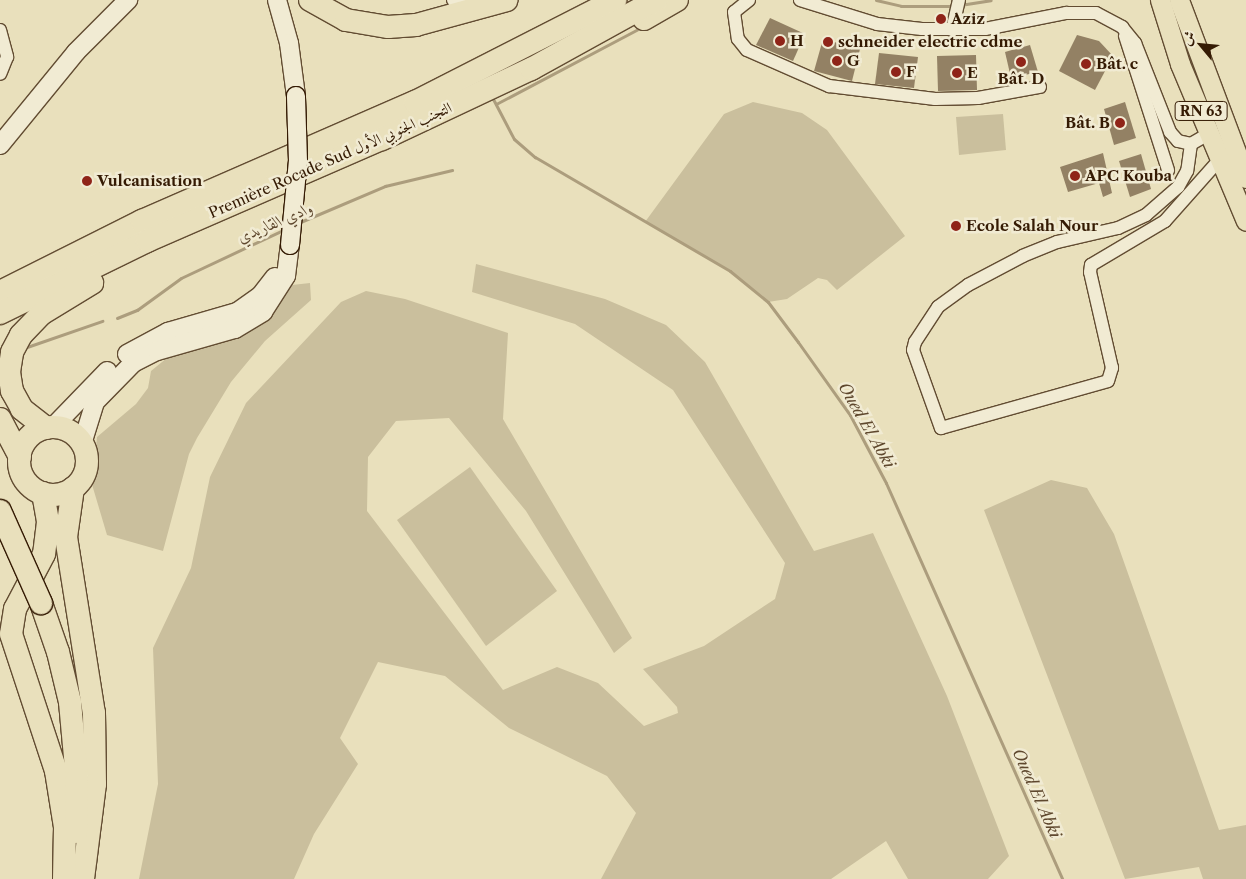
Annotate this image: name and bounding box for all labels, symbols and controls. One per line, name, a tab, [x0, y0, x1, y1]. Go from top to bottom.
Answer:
place label: Aziz	[951, 10, 985, 28]
marker: Aziz	[935, 13, 947, 25]
north arrow	[1176, 20, 1226, 70]
text: ش	[1177, 28, 1199, 48]
place label: H	[790, 32, 804, 50]
place label: schneider electric cdme	[838, 33, 1023, 51]
marker: H	[774, 35, 786, 47]
marker: schneider electric cdme	[822, 36, 834, 48]
place label: G	[847, 52, 860, 70]
marker: G	[831, 55, 843, 67]
place label: Bât. c	[1096, 55, 1138, 73]
marker: Bât. D	[1015, 56, 1027, 68]
marker: Bât. c	[1080, 58, 1092, 70]
place label: F	[906, 63, 916, 81]
place label: E	[967, 64, 978, 82]
marker: F	[890, 66, 902, 78]
marker: E	[951, 67, 963, 79]
place label: Bât. D	[998, 70, 1044, 88]
street label: Première Rocade Sud التجنب الجنوبي الأول	[206, 98, 454, 222]
road number: RN 63	[1174, 100, 1228, 122]
place label: Bât. B	[1065, 114, 1110, 132]
marker: Bât. B	[1114, 117, 1126, 129]
place label: APC Kouba	[1085, 167, 1172, 185]
marker: APC Kouba	[1069, 170, 1081, 182]
place label: Vulcanisation	[97, 172, 202, 190]
marker: Vulcanisation	[81, 175, 93, 187]
water label: وادي القاريدي	[234, 198, 316, 246]
place label: Ecole Salah Nour	[966, 217, 1098, 235]
marker: Ecole Salah Nour	[950, 220, 962, 232]
water label: Oued El Abki	[835, 379, 899, 471]
water label: Oued El Abki	[1009, 745, 1065, 841]

